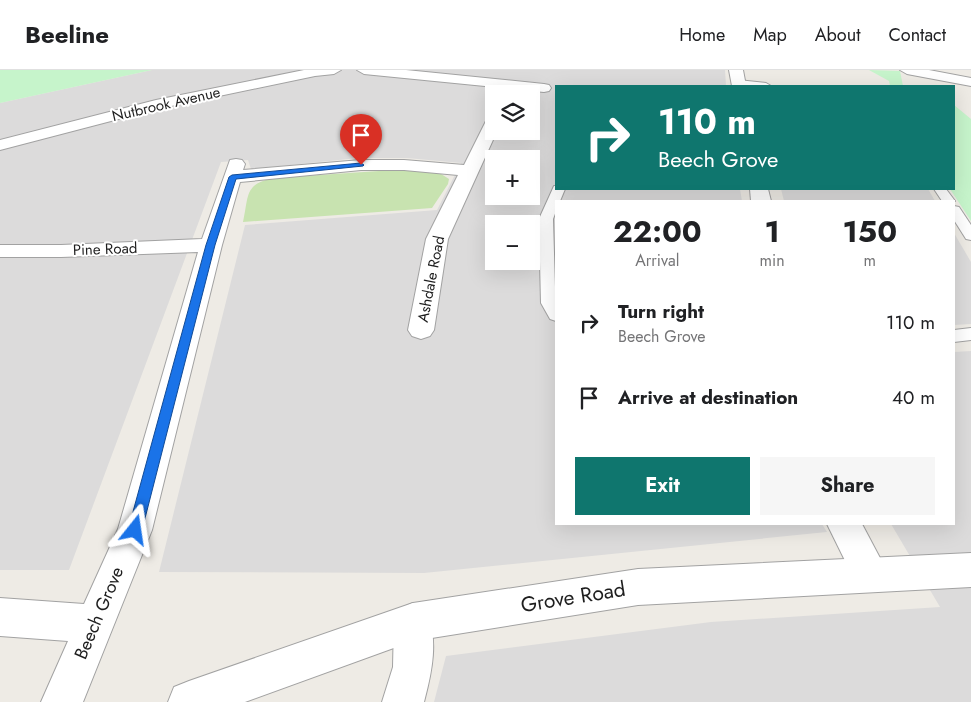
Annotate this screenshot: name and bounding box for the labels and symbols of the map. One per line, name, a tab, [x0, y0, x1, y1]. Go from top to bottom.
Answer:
street label: Nutbrook Avenue	[110, 81, 223, 127]
pin	[340, 114, 382, 165]
street label: Ashdale Road	[412, 234, 450, 324]
street label: Pine Road	[72, 237, 138, 261]
position arrow	[108, 503, 160, 555]
street label: Beech Grove	[68, 563, 130, 663]
street label: Grove Road	[518, 574, 628, 620]

